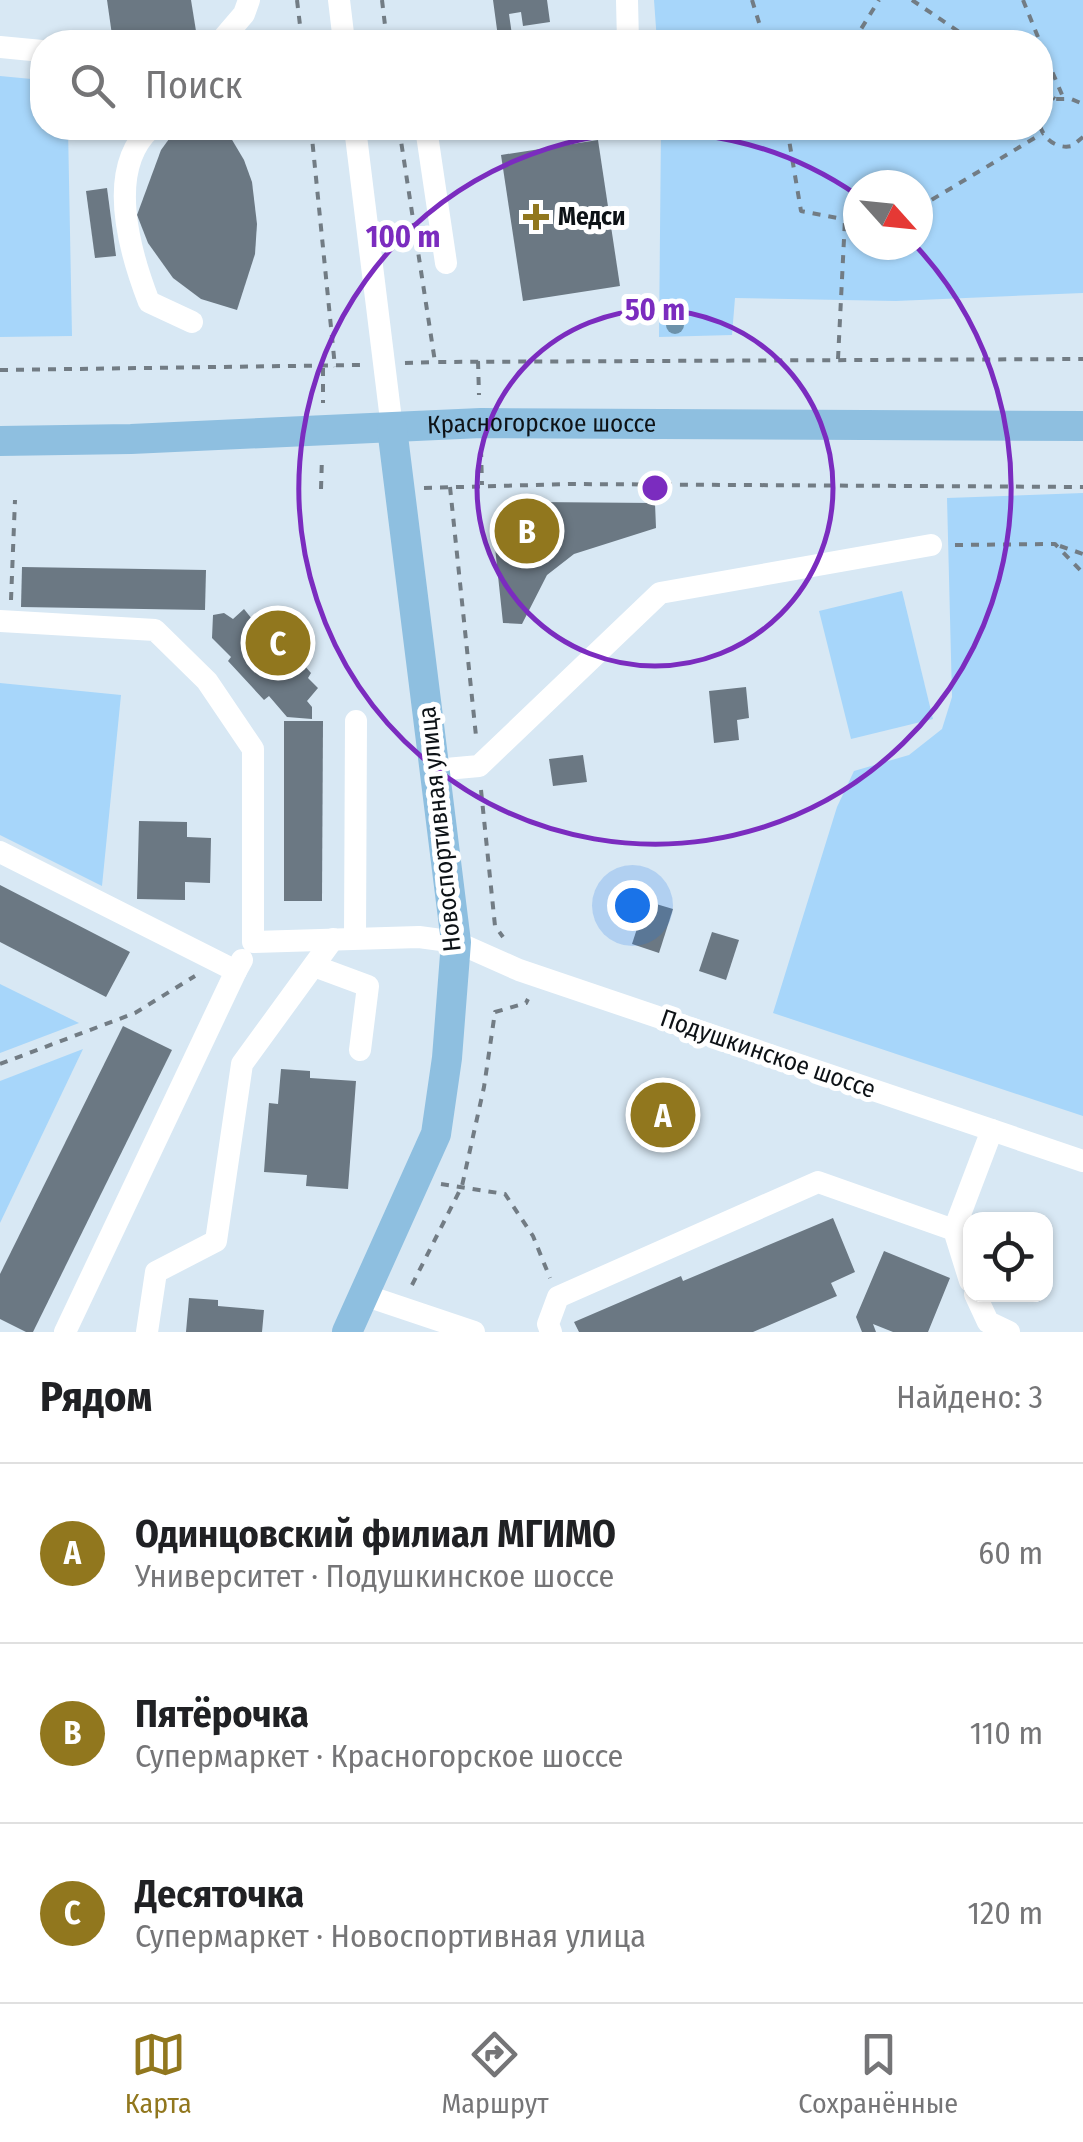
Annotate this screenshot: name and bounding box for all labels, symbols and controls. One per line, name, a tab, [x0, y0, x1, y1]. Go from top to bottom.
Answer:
search box	[30, 30, 1053, 140]
icon: search	[65, 58, 120, 113]
text: Поиск	[145, 62, 242, 108]
north arrow	[843, 170, 933, 260]
place label: Медси	[558, 202, 625, 232]
marker: Медси	[523, 204, 549, 230]
text: 100 m	[366, 219, 440, 255]
text: 50 m	[625, 292, 685, 328]
street label: Красногорское шоссе	[427, 408, 656, 440]
centre of rings	[637, 470, 673, 506]
pin: B	[494, 494, 560, 568]
pin: C	[246, 606, 310, 680]
street label: Новоспортивная улица	[412, 705, 468, 953]
your location	[607, 880, 658, 931]
street label: Подушкинское шоссе	[657, 1003, 879, 1105]
pin: A	[630, 1078, 696, 1152]
map controls	[963, 1212, 1053, 1302]
button: locate	[963, 1212, 1053, 1302]
text: Рядом	[40, 1372, 152, 1422]
text: Найдено: 3	[896, 1378, 1043, 1416]
text: Одинцовский филиал МГИМО	[135, 1511, 616, 1557]
text: A	[64, 1534, 81, 1572]
text: 60 m	[978, 1534, 1043, 1572]
text: Университет · Подушкинское шоссе	[135, 1557, 614, 1595]
text: Пятёрочка	[135, 1691, 309, 1737]
text: B	[64, 1714, 81, 1752]
text: 110 m	[970, 1714, 1043, 1752]
text: Супермаркет · Красногорское шоссе	[135, 1737, 623, 1775]
text: Десяточка	[135, 1871, 304, 1917]
text: C	[64, 1894, 81, 1932]
text: 120 m	[968, 1894, 1043, 1932]
text: Супермаркет · Новоспортивная улица	[135, 1917, 646, 1955]
tab: Карта	[125, 2027, 192, 2120]
tab: Маршрут	[441, 2027, 549, 2120]
tab: Сохранённые	[798, 2027, 958, 2120]

